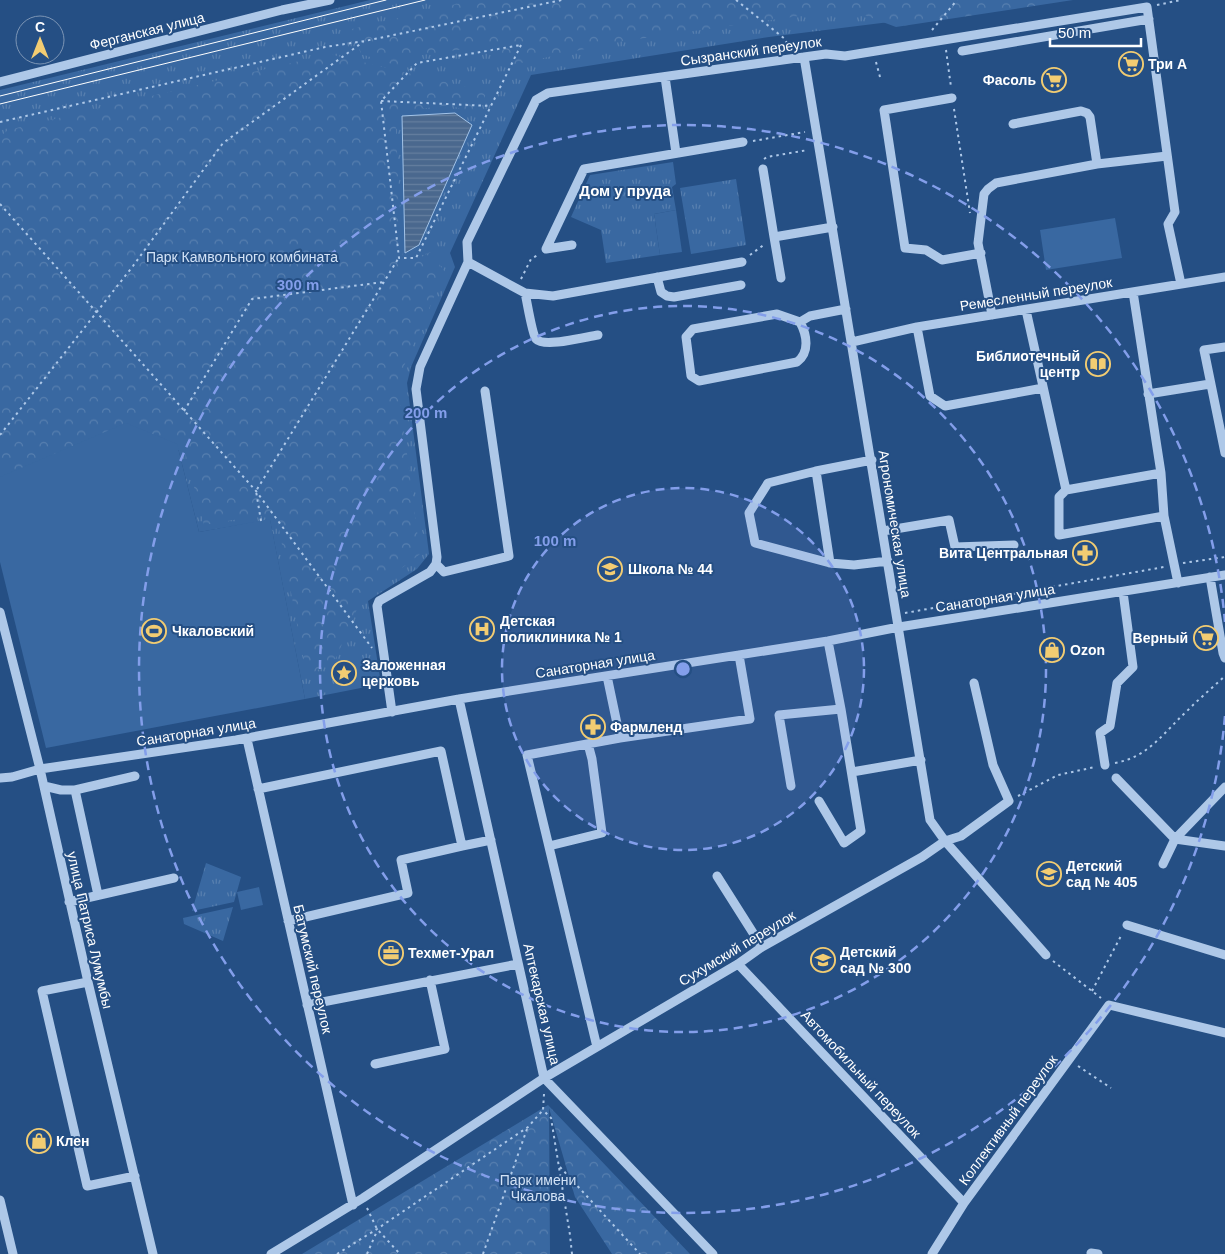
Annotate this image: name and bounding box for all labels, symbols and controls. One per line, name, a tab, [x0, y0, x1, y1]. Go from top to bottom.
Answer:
street label: Ферганская улица	[88, 9, 206, 53]
north arrow	[15, 15, 65, 65]
scale bar	[1050, 15, 1141, 47]
text: С	[35, 19, 45, 35]
text: 50 m	[1058, 24, 1091, 41]
street label: Сызранский переулок	[679, 33, 823, 69]
supermarket icon: Три А	[1118, 51, 1144, 77]
place label: Три А	[1148, 56, 1187, 72]
supermarket icon: Фасоль	[1041, 67, 1067, 93]
place label: Фасоль	[983, 72, 1036, 88]
district label: Дом у пруда	[579, 182, 671, 199]
park label: Парк Камвольного комбината	[146, 249, 338, 265]
street label: Ремесленный переулок	[959, 274, 1114, 314]
text: 300 m	[277, 276, 319, 293]
place label: Библиотечный центр	[976, 348, 1080, 380]
library icon: Библиотечный центр	[1085, 351, 1111, 377]
text: 200 m	[405, 404, 447, 421]
street label: Агрономическая улица	[875, 449, 915, 599]
text: 100 m	[534, 532, 576, 549]
pharmacy icon: Вита Центральная	[1072, 540, 1098, 566]
place label: Вита Центральная	[939, 545, 1068, 561]
school or university icon: Школа № 44	[597, 556, 623, 582]
place label: Школа № 44	[628, 561, 713, 577]
street label: Санаторная улица	[934, 581, 1056, 615]
place label: Детская поликлиника № 1	[500, 613, 622, 645]
hospital icon: Детская поликлиника № 1	[469, 616, 495, 642]
sports icon: Чкаловский	[141, 618, 167, 644]
place label: Чкаловский	[172, 623, 254, 639]
supermarket icon: Верный	[1193, 625, 1219, 651]
place label: Верный	[1133, 630, 1188, 646]
shop icon: Ozon	[1039, 637, 1065, 663]
place label: Ozon	[1070, 642, 1105, 658]
street label: Санаторная улица	[534, 647, 656, 681]
place label: Заложенная церковь	[362, 657, 446, 689]
place icon: Заложенная церковь	[331, 660, 357, 686]
centre of rings	[674, 660, 692, 678]
pharmacy icon: Фармленд	[580, 714, 606, 740]
street label: Санаторная улица	[135, 715, 257, 749]
place label: Фармленд	[610, 719, 682, 735]
street label: улица Патриса Лумумбы	[64, 850, 116, 1010]
place label: Детский сад № 405	[1066, 858, 1138, 890]
school or university icon: Детский сад № 405	[1036, 861, 1062, 887]
street label: Батумский переулок	[290, 903, 336, 1036]
street label: Сухумский переулок	[676, 906, 799, 989]
office icon: Техмет-Урал	[378, 940, 404, 966]
street label: Аптекарская улица	[520, 942, 564, 1066]
place label: Детский сад № 300	[840, 944, 912, 976]
place label: Техмет-Урал	[408, 945, 494, 961]
school or university icon: Детский сад № 300	[810, 947, 836, 973]
street label: Автомобильный переулок	[798, 1007, 925, 1142]
street label: Коллективный переулок	[955, 1051, 1061, 1188]
shop icon: Клен	[26, 1128, 52, 1154]
place label: Клен	[56, 1133, 90, 1149]
park label: Парк имени Чкалова	[500, 1172, 576, 1204]

